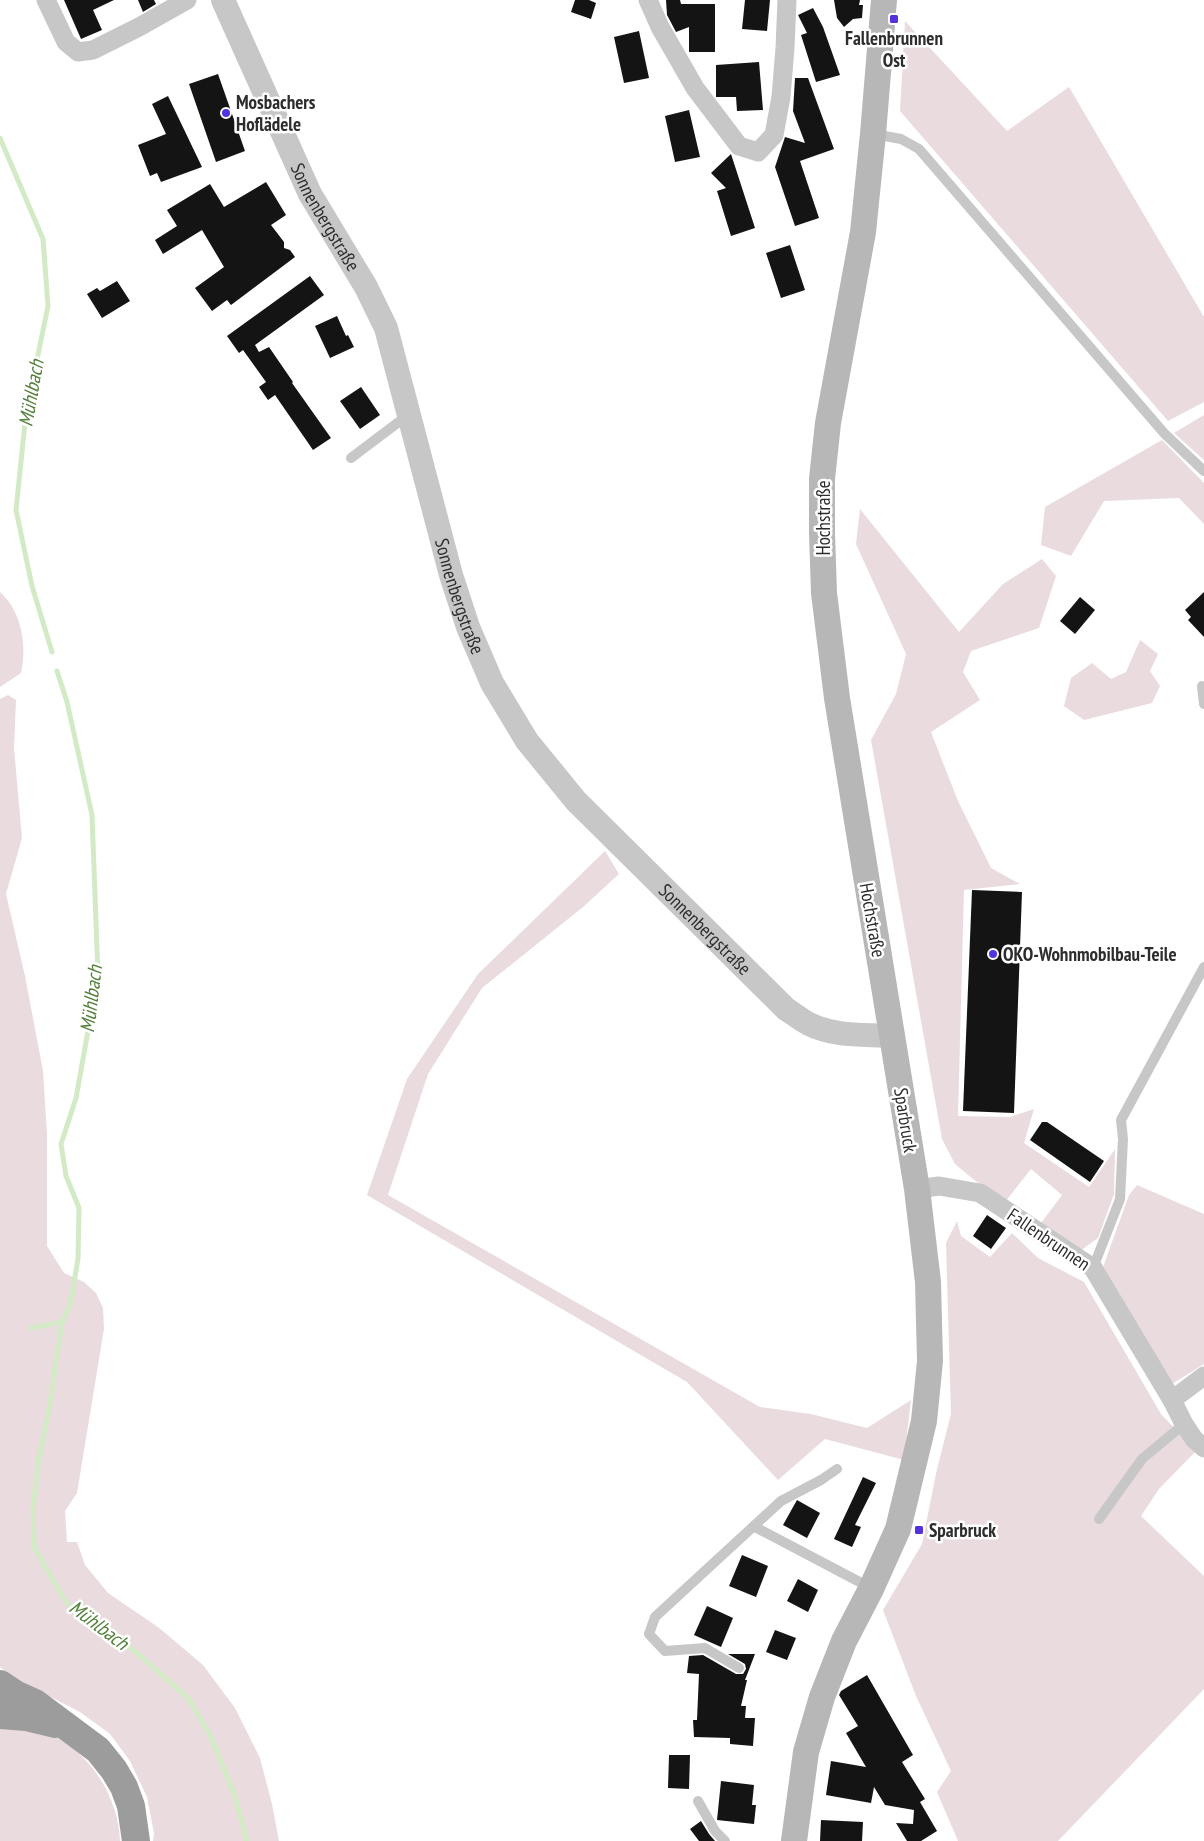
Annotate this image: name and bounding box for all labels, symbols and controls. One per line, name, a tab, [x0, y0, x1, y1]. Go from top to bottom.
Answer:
marker: Fallenbrunnen Ost	[888, 13, 900, 25]
place label: Fallenbrunnen Ost	[845, 26, 943, 72]
place label: Mosbachers Hoflädele	[236, 90, 316, 136]
marker: Mosbachers Hoflädele	[220, 107, 232, 119]
street label: Sonnenbergstraße	[286, 159, 366, 275]
water label: Mühlbach	[12, 356, 50, 428]
street label: Hochstraße	[811, 480, 835, 556]
street label: Sonnenbergstraße	[430, 536, 490, 658]
street label: Sonnenbergstraße	[654, 878, 757, 980]
street label: Hochstraße	[855, 881, 891, 959]
place label: OKO-Wohnmobilbau-Teile	[1003, 942, 1177, 966]
marker: OKO-Wohnmobilbau-Teile	[987, 948, 999, 960]
water label: Mühlbach	[74, 963, 108, 1034]
street label: Sparbruck	[889, 1086, 923, 1155]
street label: Fallenbrunnen	[1003, 1202, 1095, 1276]
place label: Sparbruck	[929, 1518, 996, 1542]
marker: Sparbruck	[913, 1524, 925, 1536]
water label: Mühlbach	[64, 1594, 135, 1656]

